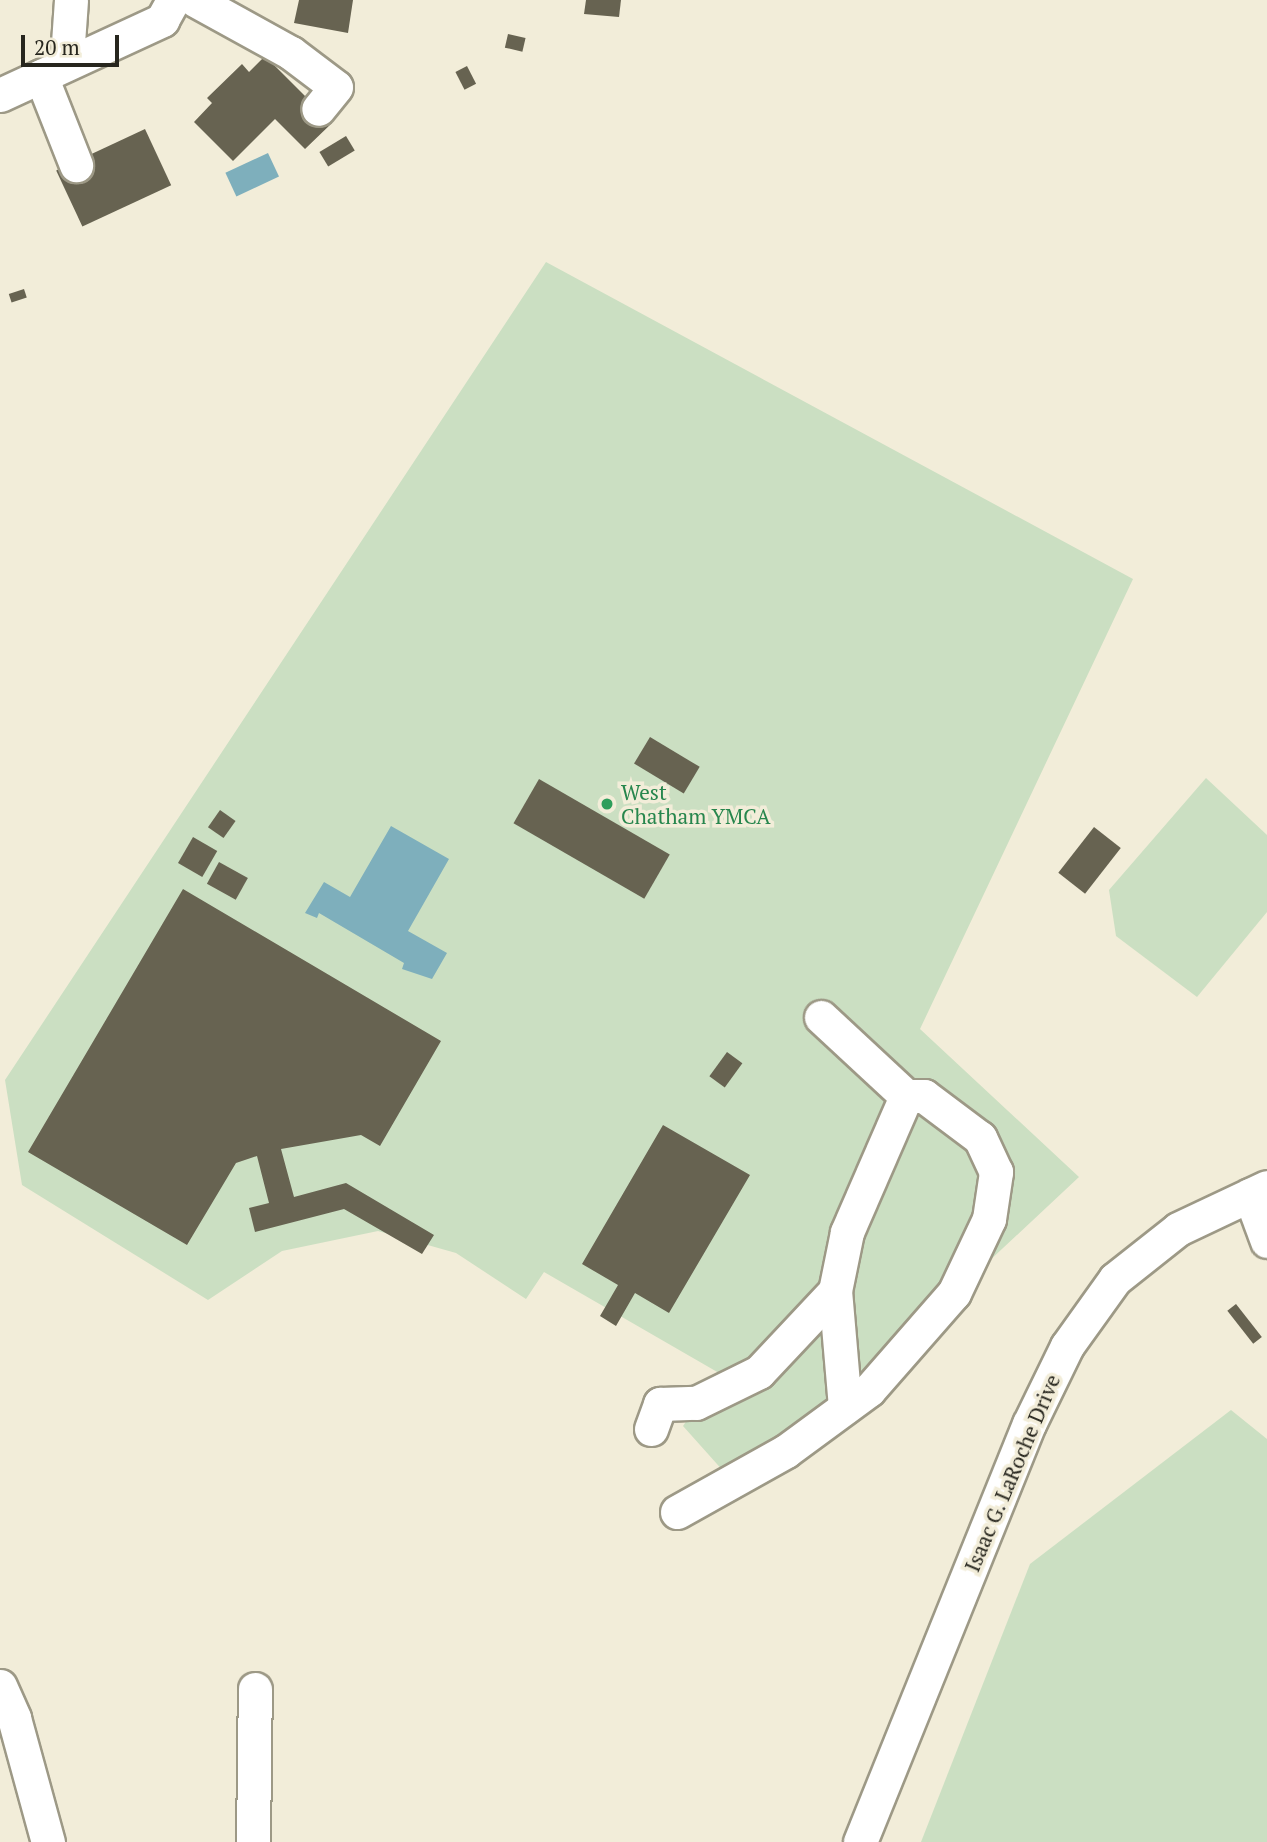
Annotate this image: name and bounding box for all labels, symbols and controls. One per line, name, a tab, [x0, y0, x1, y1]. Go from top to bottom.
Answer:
scale bar	[24, 21, 122, 65]
text: 20 m	[34, 33, 80, 61]
place label: West Chatham YMCA	[621, 779, 770, 829]
marker: West Chatham YMCA	[599, 796, 615, 812]
street label: Isaac G. LaRoche Drive	[959, 1370, 1065, 1576]

